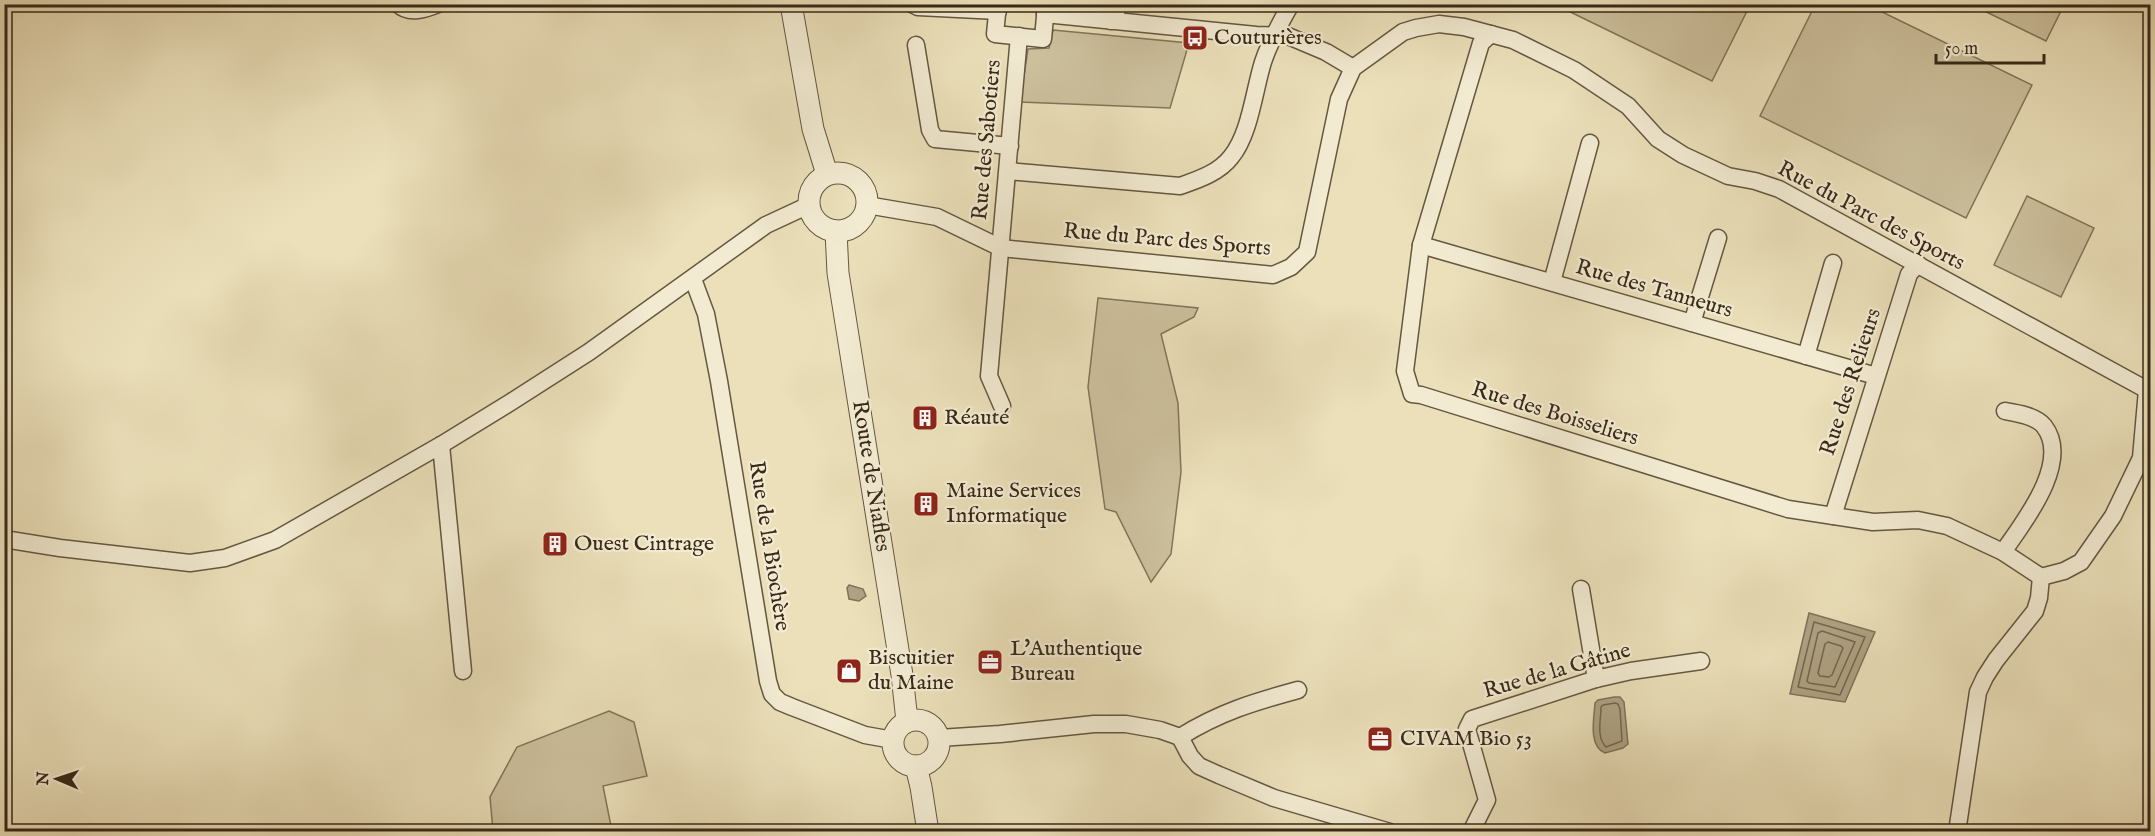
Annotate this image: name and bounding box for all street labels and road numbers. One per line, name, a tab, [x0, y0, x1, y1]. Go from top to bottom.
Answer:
street label: Rue des Sabotiers	[966, 59, 1008, 221]
street label: Rue du Parc des Sports	[1773, 155, 1969, 277]
street label: Rue du Parc des Sports	[1062, 217, 1272, 263]
street label: Rue des Tanneurs	[1572, 253, 1736, 325]
street label: Rue des Relieurs	[1814, 305, 1888, 459]
street label: Rue des Boisseliers	[1468, 375, 1642, 453]
street label: Route de Niafles	[845, 398, 897, 554]
street label: Rue de la Biochère	[742, 459, 796, 633]
street label: Rue de la Gâtine	[1480, 637, 1634, 705]

